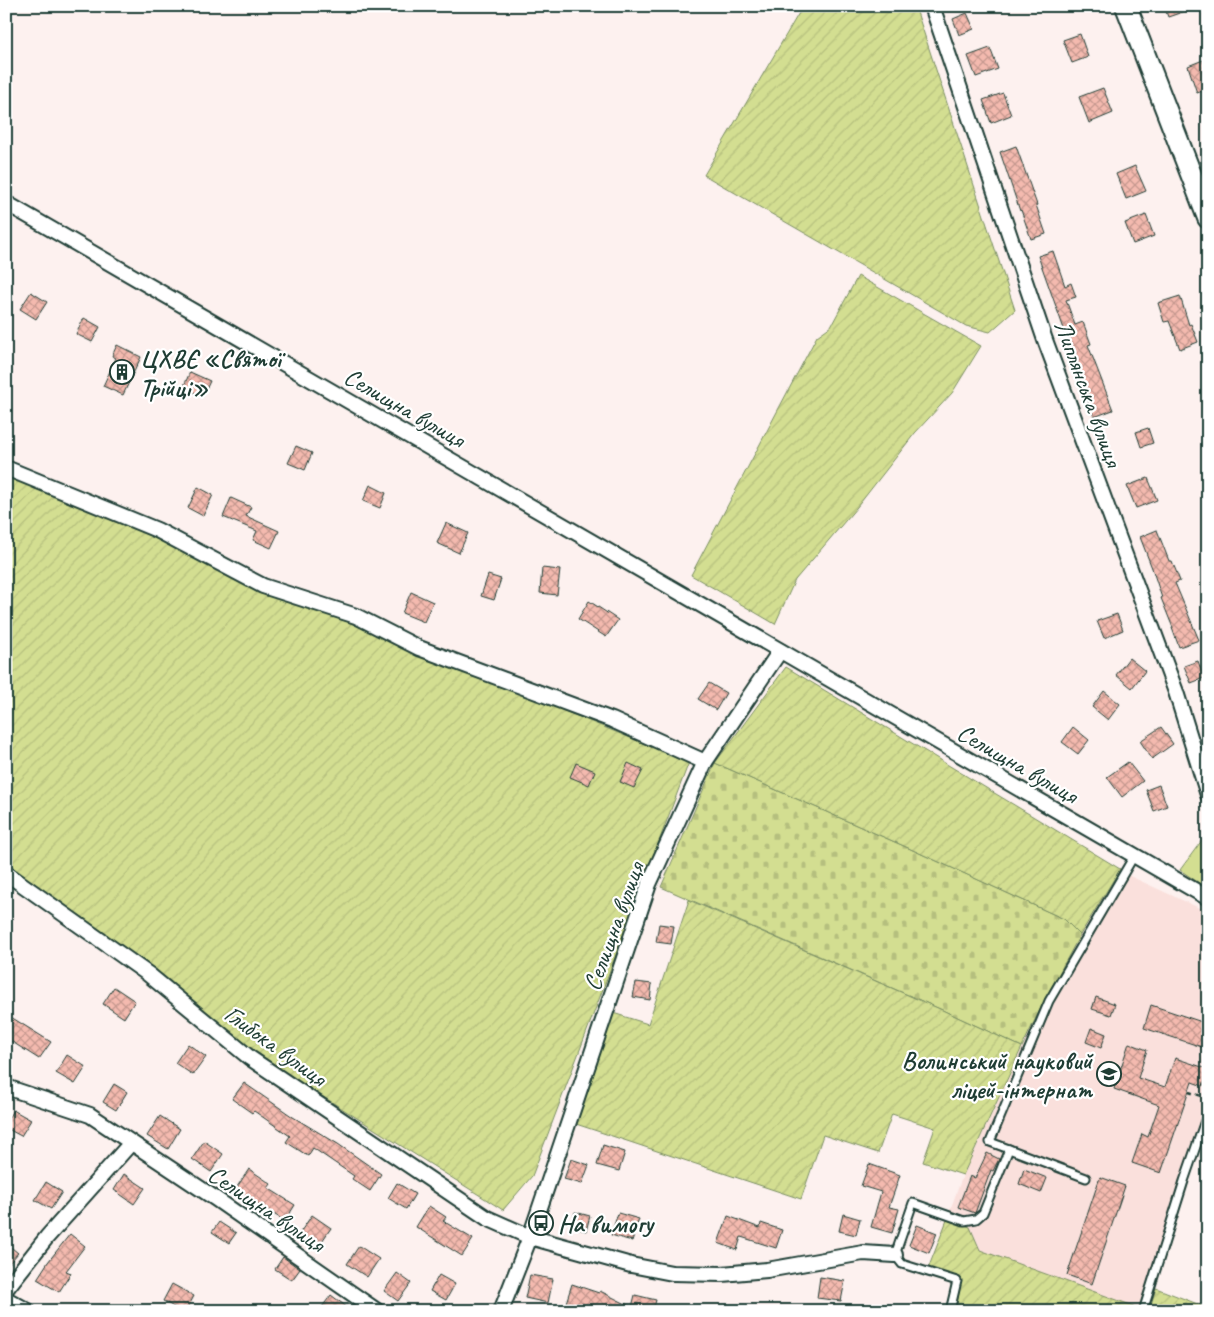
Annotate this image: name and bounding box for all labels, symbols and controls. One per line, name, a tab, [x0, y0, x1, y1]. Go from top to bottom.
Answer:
street label: Липлянська вулиця	[1047, 316, 1130, 473]
place label: ЦХВЄ «Святої Трійці»	[140, 343, 286, 404]
building icon: ЦХВЄ «Святої Трійці»	[109, 359, 135, 385]
street label: Селищна вулиця	[338, 360, 473, 457]
street label: Селищна вулиця	[951, 716, 1086, 813]
street label: Селищна вулиця	[576, 855, 653, 995]
street label: Глибока вулиця	[218, 998, 335, 1095]
place label: Волинський науковий ліцей-інтернат	[902, 1045, 1094, 1106]
school or university icon: Волинський науковий ліцей-інтернат	[1096, 1061, 1122, 1087]
street label: Селищна вулиця	[202, 1158, 333, 1261]
place label: На вимогу	[558, 1208, 655, 1240]
bus stop icon: На вимогу	[528, 1210, 554, 1236]

